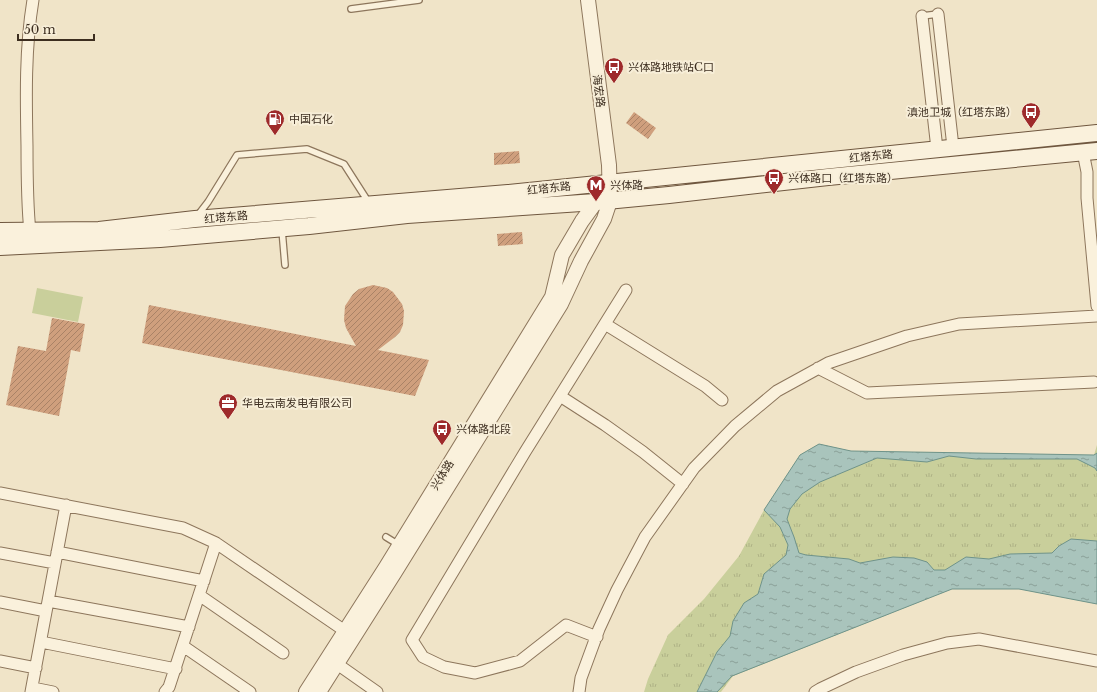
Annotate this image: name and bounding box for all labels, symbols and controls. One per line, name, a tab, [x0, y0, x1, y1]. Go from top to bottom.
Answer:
scale bar	[18, 16, 94, 42]
text: 50 m	[24, 22, 56, 37]
bus stop icon: 兴体路地铁站C口	[603, 56, 625, 84]
place label: 兴体路地铁站C口	[628, 60, 714, 74]
street label: 海宏路	[590, 74, 608, 108]
bus stop icon: 滇池卫城（红塔东路）	[1020, 101, 1042, 129]
place label: 滇池卫城（红塔东路）	[907, 105, 1017, 119]
fuel station icon: 中国石化	[264, 108, 286, 136]
place label: 中国石化	[289, 112, 333, 126]
street label: 红塔东路	[848, 147, 894, 165]
bus stop icon: 兴体路口（红塔东路）	[763, 167, 785, 195]
place label: 兴体路口（红塔东路）	[788, 171, 898, 185]
metro station icon: 兴体路	[585, 174, 607, 202]
place label: 兴体路	[610, 178, 643, 192]
street label: 红塔东路	[526, 179, 572, 197]
street label: 红塔东路	[203, 208, 249, 226]
office icon: 华电云南发电有限公司	[217, 392, 239, 420]
place label: 华电云南发电有限公司	[242, 396, 352, 410]
bus stop icon: 兴体路北段	[431, 418, 453, 446]
place label: 兴体路北段	[456, 422, 511, 436]
street label: 兴体路	[427, 457, 457, 493]

